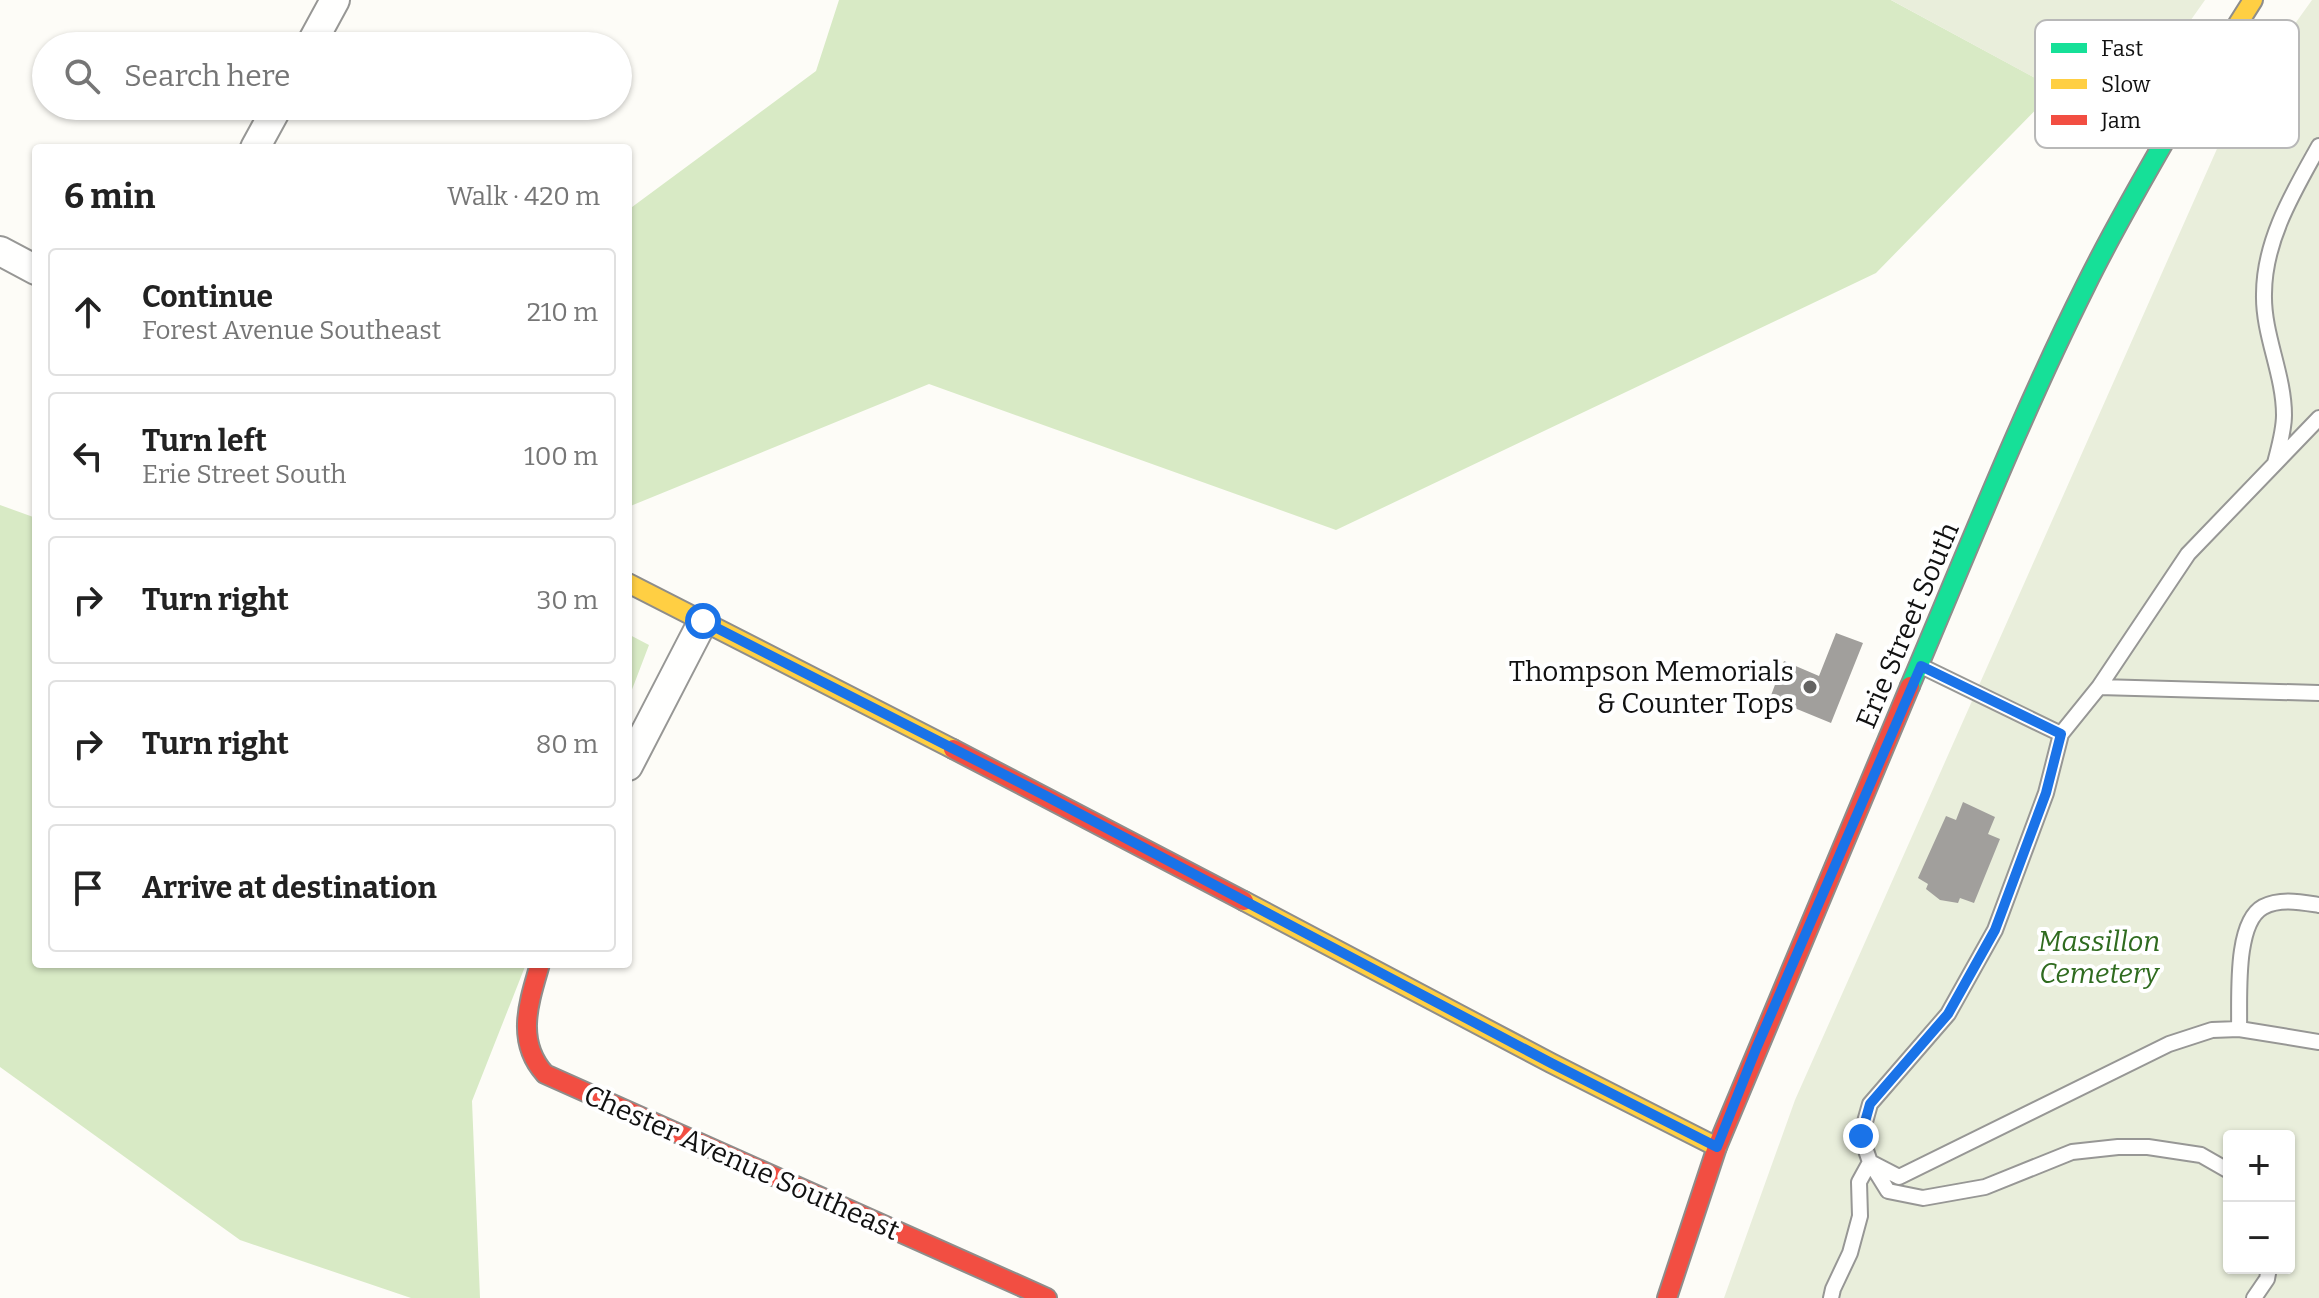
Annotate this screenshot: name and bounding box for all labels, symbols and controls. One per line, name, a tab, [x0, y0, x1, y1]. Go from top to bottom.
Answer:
legend	[2035, 20, 2299, 148]
search box	[32, 32, 632, 120]
text: Fast	[2101, 35, 2143, 62]
icon: search	[60, 54, 104, 98]
text: Search here	[124, 58, 291, 94]
text: Slow	[2101, 71, 2151, 98]
text: Jam	[2100, 107, 2141, 134]
text: 6 min	[64, 176, 155, 217]
text: Walk · 420 m	[447, 181, 600, 212]
text: Continue	[142, 279, 273, 315]
icon: ahead	[66, 290, 110, 334]
text: 210 m	[527, 297, 598, 328]
text: Forest Avenue Southeast	[142, 315, 441, 346]
text: Turn left	[142, 423, 267, 459]
icon: left	[66, 434, 110, 478]
text: 100 m	[524, 441, 598, 472]
text: Erie Street South	[142, 459, 346, 490]
street label: Erie Street South	[1849, 517, 1966, 733]
icon: right	[66, 578, 110, 622]
text: Turn right	[142, 582, 289, 618]
text: 30 m	[537, 585, 598, 616]
route start	[685, 603, 721, 639]
place label: Thompson Memorials & Counter Tops	[1509, 655, 1794, 720]
marker: Thompson Memorials & Counter Tops	[1801, 678, 1819, 696]
icon: right	[66, 722, 110, 766]
text: Turn right	[142, 726, 289, 762]
text: 80 m	[536, 729, 598, 760]
icon: arrive	[66, 866, 110, 910]
text: Arrive at destination	[142, 870, 437, 906]
park label: Massillon Cemetery	[2038, 925, 2161, 990]
street label: Chester Avenue Southeast	[579, 1078, 905, 1247]
route end	[1843, 1118, 1879, 1154]
map controls	[2223, 1130, 2295, 1274]
button: +	[2223, 1130, 2295, 1202]
button: −	[2223, 1202, 2295, 1274]

